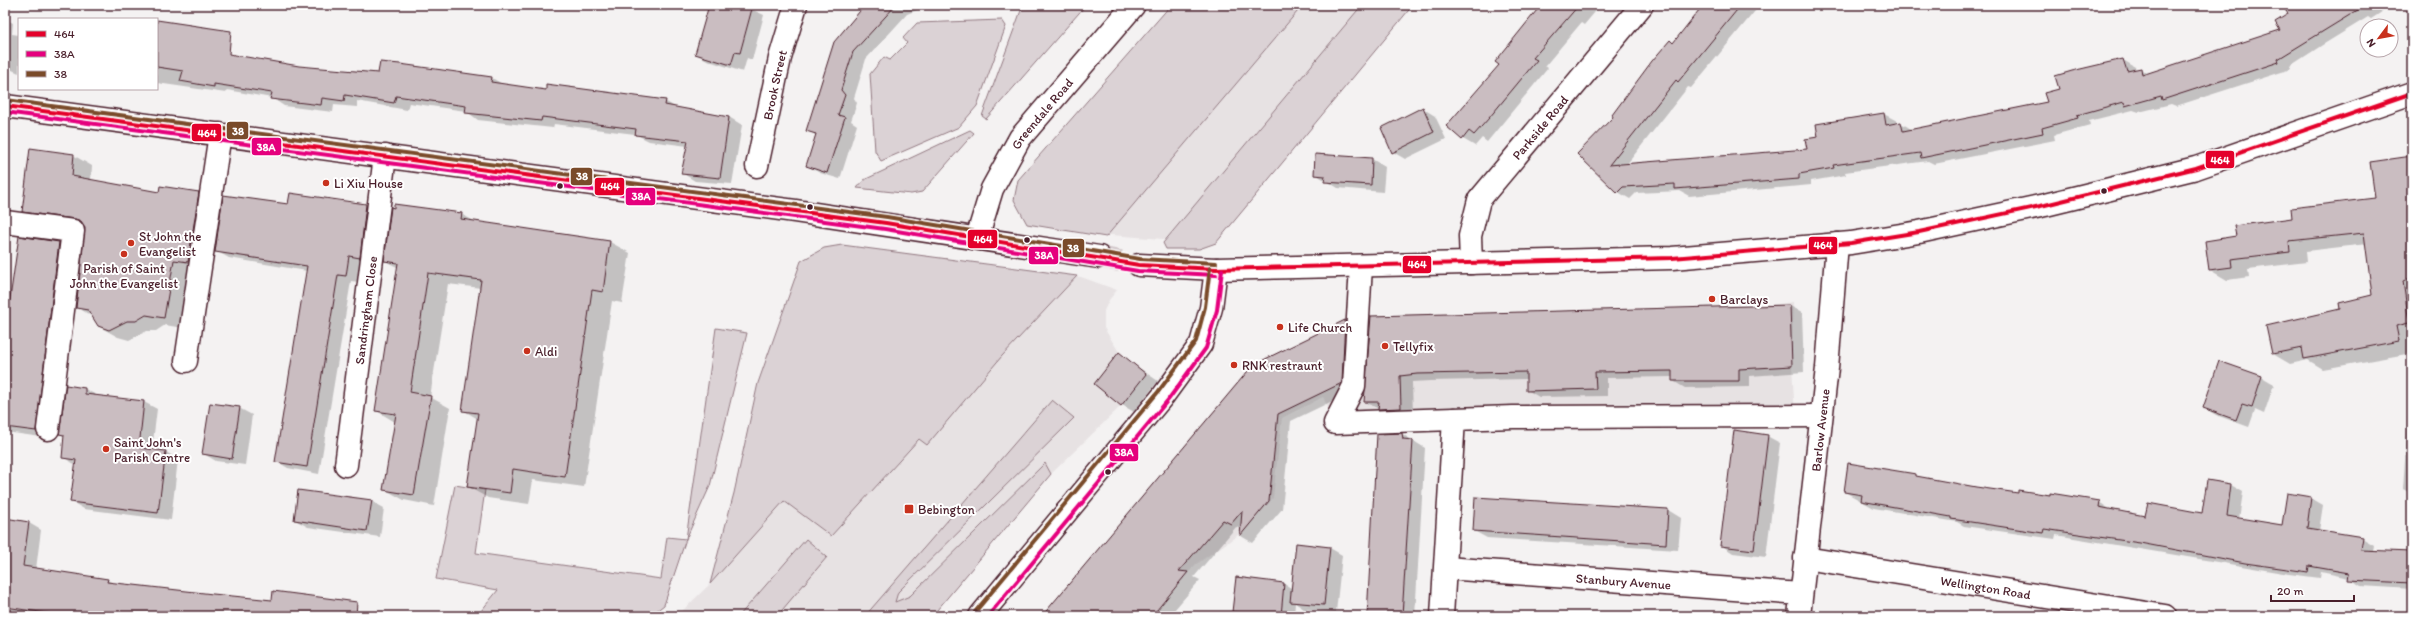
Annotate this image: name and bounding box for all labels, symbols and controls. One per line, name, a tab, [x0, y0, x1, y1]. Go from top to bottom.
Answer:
legend	[18, 18, 158, 90]
north arrow	[2359, 18, 2399, 58]
text: 464	[54, 27, 75, 41]
text: N	[2363, 36, 2378, 50]
text: 38A	[54, 47, 75, 61]
street label: Brook Street	[760, 48, 790, 121]
text: 38	[54, 67, 68, 81]
street label: Greendale Road	[1008, 75, 1076, 152]
street label: Parkside Road	[1509, 92, 1571, 162]
line badge: 38	[226, 121, 249, 140]
line badge: 464	[191, 123, 222, 142]
text: 38	[232, 125, 244, 138]
text: 464	[197, 127, 217, 140]
line badge: 38A	[251, 137, 282, 156]
text: 38A	[256, 141, 276, 154]
line badge: 464	[2205, 150, 2235, 169]
text: 464	[2210, 154, 2230, 167]
line badge: 38	[570, 167, 593, 186]
text: 38	[576, 170, 588, 183]
place label: Li Xiu House	[334, 176, 403, 191]
line badge: 464	[594, 177, 625, 196]
marker: Li Xiu House	[321, 178, 331, 188]
text: 464	[600, 180, 620, 193]
unlabelled marker	[555, 181, 565, 191]
unlabelled marker	[2099, 186, 2109, 196]
line badge: 38A	[625, 187, 656, 206]
text: 38A	[631, 190, 651, 203]
unlabelled marker	[805, 202, 815, 212]
place label: St John the Evangelist	[139, 229, 201, 259]
line badge: 464	[967, 229, 998, 249]
text: 464	[973, 233, 993, 246]
unlabelled marker	[1022, 235, 1032, 245]
line badge: 464	[1808, 236, 1838, 255]
marker: St John the Evangelist	[126, 238, 136, 248]
line badge: 38	[1062, 238, 1085, 258]
text: 464	[1813, 239, 1833, 252]
text: 38	[1067, 242, 1079, 255]
line badge: 38A	[1028, 246, 1059, 265]
marker: Parish of Saint John the Evangelist	[119, 249, 129, 259]
text: 38A	[1034, 249, 1054, 262]
street label: Sandringham Close	[351, 255, 380, 365]
line badge: 464	[1402, 255, 1432, 274]
text: 464	[1407, 258, 1427, 271]
place label: Parish of Saint John the Evangelist	[70, 261, 178, 291]
place label: Barclays	[1720, 292, 1768, 307]
marker: Barclays	[1707, 294, 1717, 304]
place label: Life Church	[1288, 320, 1352, 335]
marker: Life Church	[1275, 322, 1285, 332]
place label: Tellyfix	[1393, 339, 1434, 354]
marker: Tellyfix	[1380, 341, 1390, 351]
place label: Aldi	[535, 344, 557, 359]
marker: Aldi	[522, 346, 532, 356]
place label: RNK restraunt	[1242, 358, 1323, 373]
marker: RNK restraunt	[1229, 360, 1239, 370]
street label: Barlow Avenue	[1808, 388, 1832, 472]
place label: Saint John's Parish Centre	[114, 435, 190, 465]
line badge: 38A	[1109, 443, 1139, 462]
marker: Saint John's Parish Centre	[101, 444, 111, 454]
text: 38A	[1114, 446, 1134, 459]
unlabelled marker	[1103, 467, 1113, 477]
place label: Bebington	[918, 502, 975, 517]
marker: Bebington	[903, 503, 915, 515]
street label: Stanbury Avenue	[1575, 570, 1672, 592]
street label: Wellington Road	[1939, 572, 2032, 602]
scale bar	[2271, 577, 2354, 603]
text: 20 m	[2277, 584, 2304, 598]

